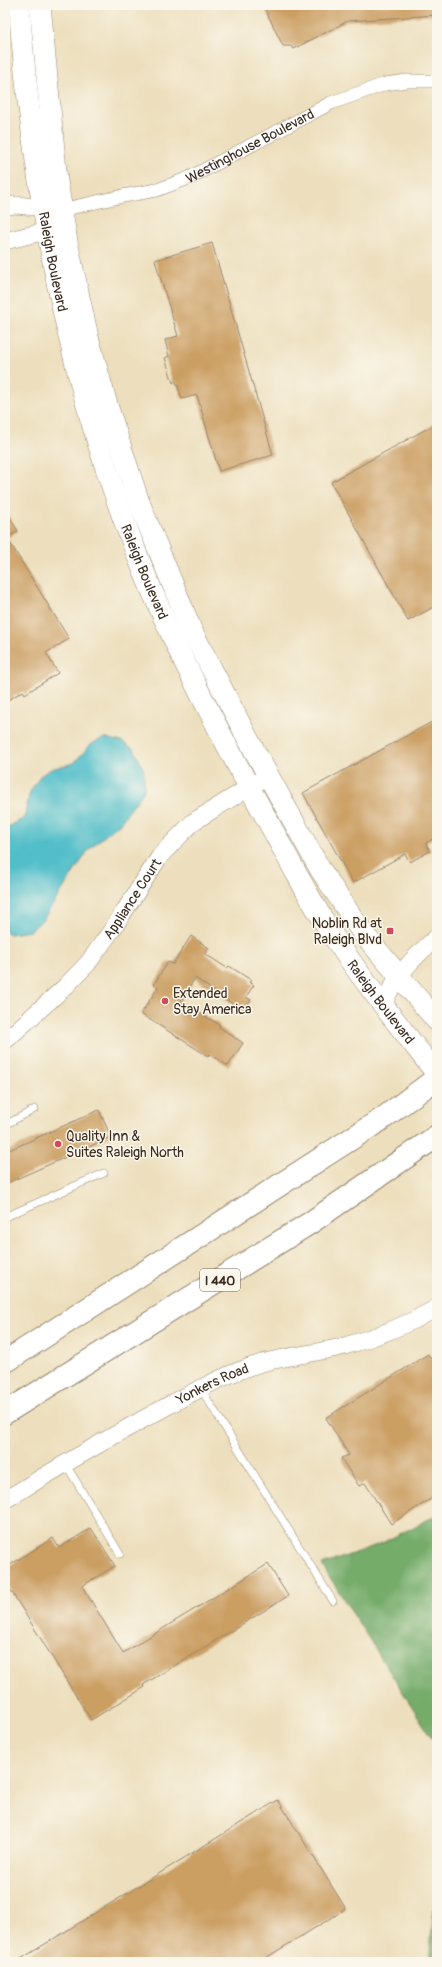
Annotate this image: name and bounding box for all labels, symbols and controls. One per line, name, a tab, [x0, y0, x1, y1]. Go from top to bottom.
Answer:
street label: Westinghouse Boulevard	[183, 105, 317, 187]
street label: Raleigh Boulevard	[35, 210, 71, 313]
street label: Raleigh Boulevard	[117, 522, 172, 622]
street label: Appliance Court	[100, 855, 165, 943]
place label: Noblin Rd at Raleigh Blvd	[312, 915, 382, 948]
marker: Noblin Rd at Raleigh Blvd	[385, 926, 395, 936]
street label: Raleigh Boulevard	[343, 957, 418, 1048]
place label: Extended Stay America	[173, 985, 252, 1018]
marker: Extended Stay America	[160, 996, 170, 1006]
place label: Quality Inn & Suites Raleigh North	[66, 1128, 184, 1161]
marker: Quality Inn & Suites Raleigh North	[53, 1139, 63, 1149]
road number: I 440	[200, 1269, 240, 1291]
street label: Yonkers Road	[172, 1360, 251, 1409]

